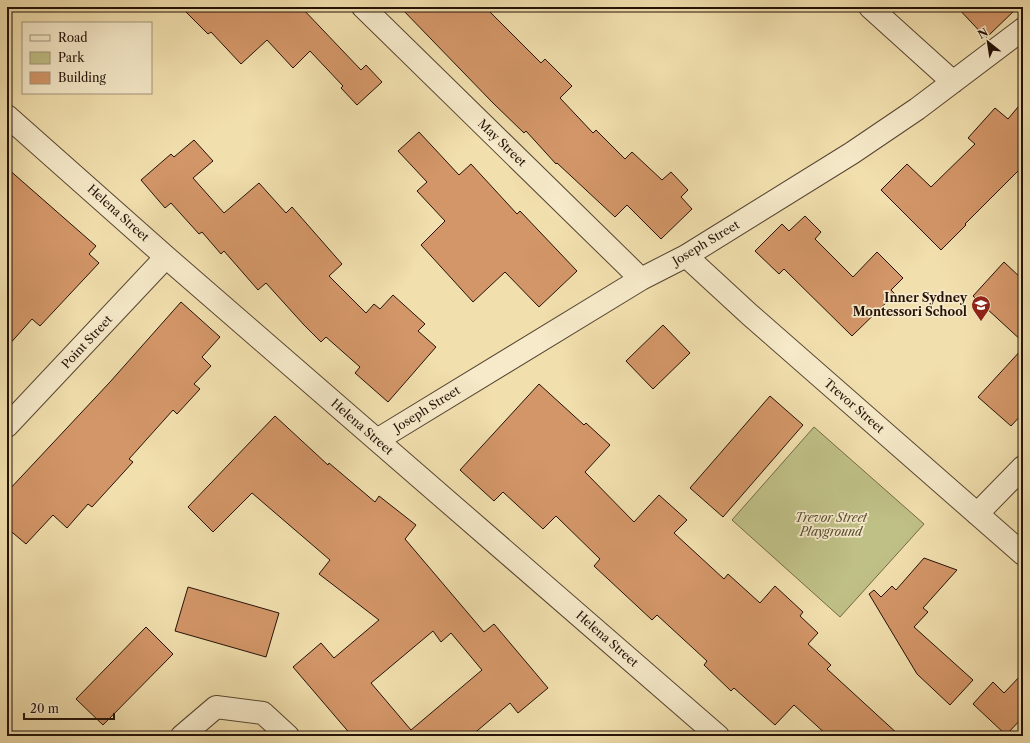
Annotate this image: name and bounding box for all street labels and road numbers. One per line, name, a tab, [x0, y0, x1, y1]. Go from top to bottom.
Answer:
street label: May Street	[475, 116, 530, 170]
street label: Helena Street	[84, 181, 153, 245]
street label: Joseph Street	[668, 216, 743, 269]
street label: Point Street	[58, 311, 116, 371]
street label: Trevor Street	[821, 375, 888, 436]
street label: Joseph Street	[389, 382, 463, 436]
street label: Helena Street	[328, 395, 397, 458]
street label: Helena Street	[573, 607, 642, 670]

